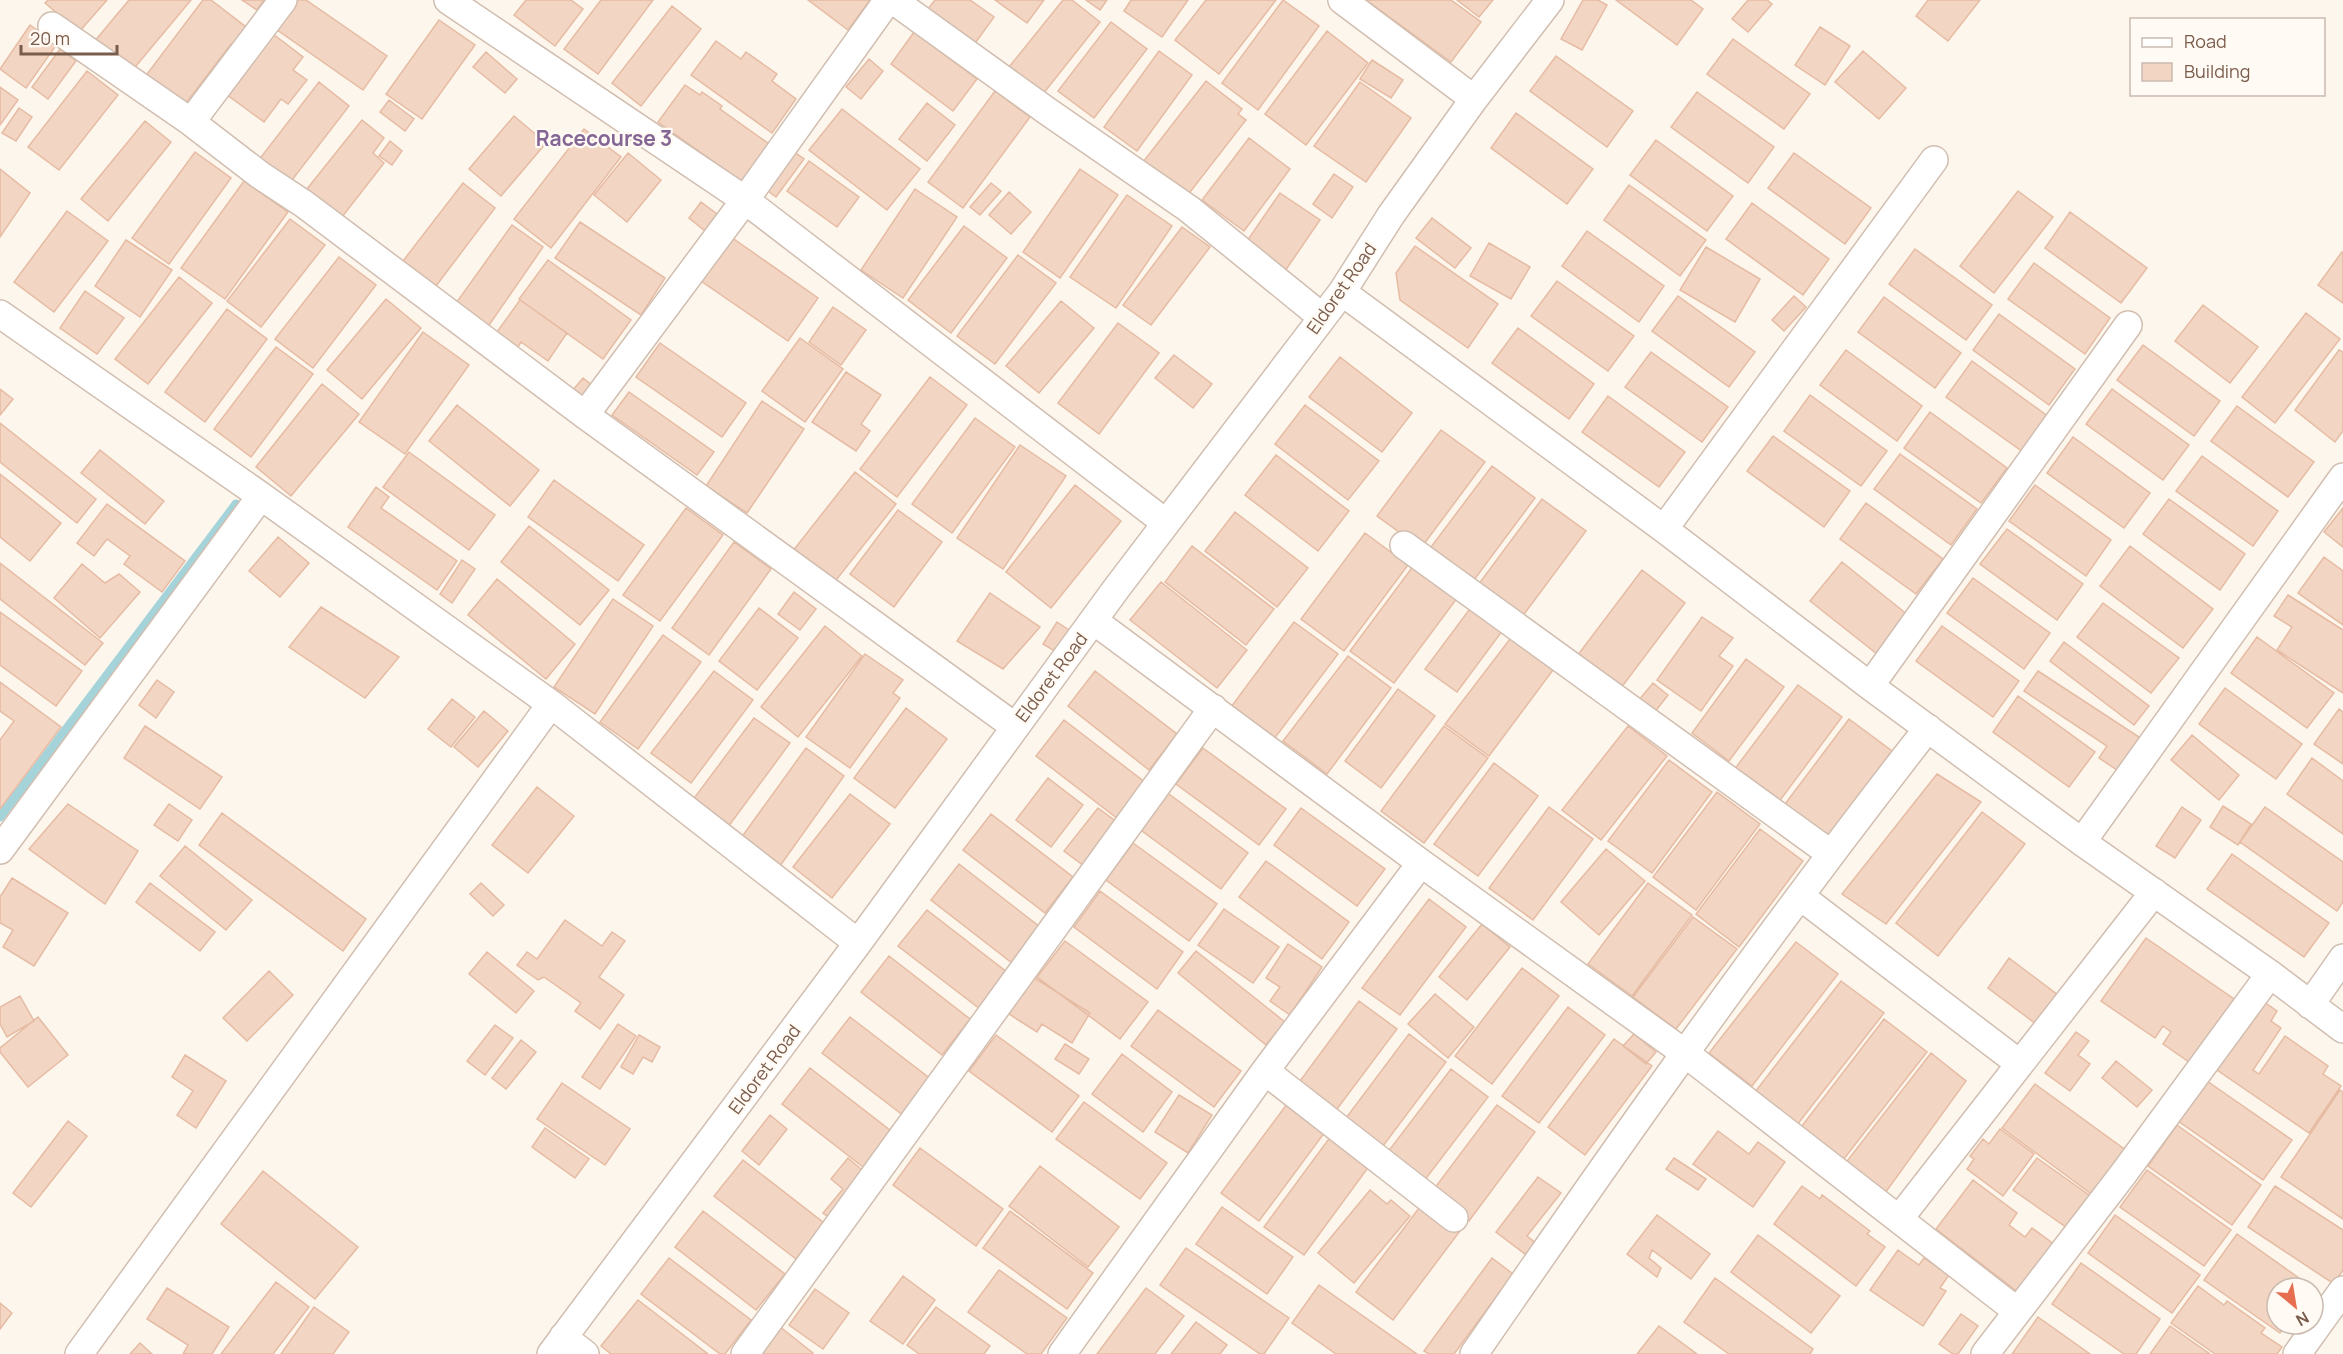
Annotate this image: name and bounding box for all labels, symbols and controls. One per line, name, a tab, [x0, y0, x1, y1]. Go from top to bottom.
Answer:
scale bar	[21, 18, 117, 56]
legend	[2130, 18, 2325, 96]
text: 20 m	[30, 26, 70, 50]
text: Road	[2184, 29, 2227, 53]
text: Building	[2184, 59, 2250, 83]
district label: Racecourse 3	[536, 124, 672, 152]
street label: Eldoret Road	[1301, 238, 1381, 338]
street label: Eldoret Road	[1009, 627, 1093, 727]
street label: Eldoret Road	[722, 1019, 806, 1119]
north arrow	[2265, 1276, 2325, 1336]
text: N	[2292, 1307, 2313, 1331]

